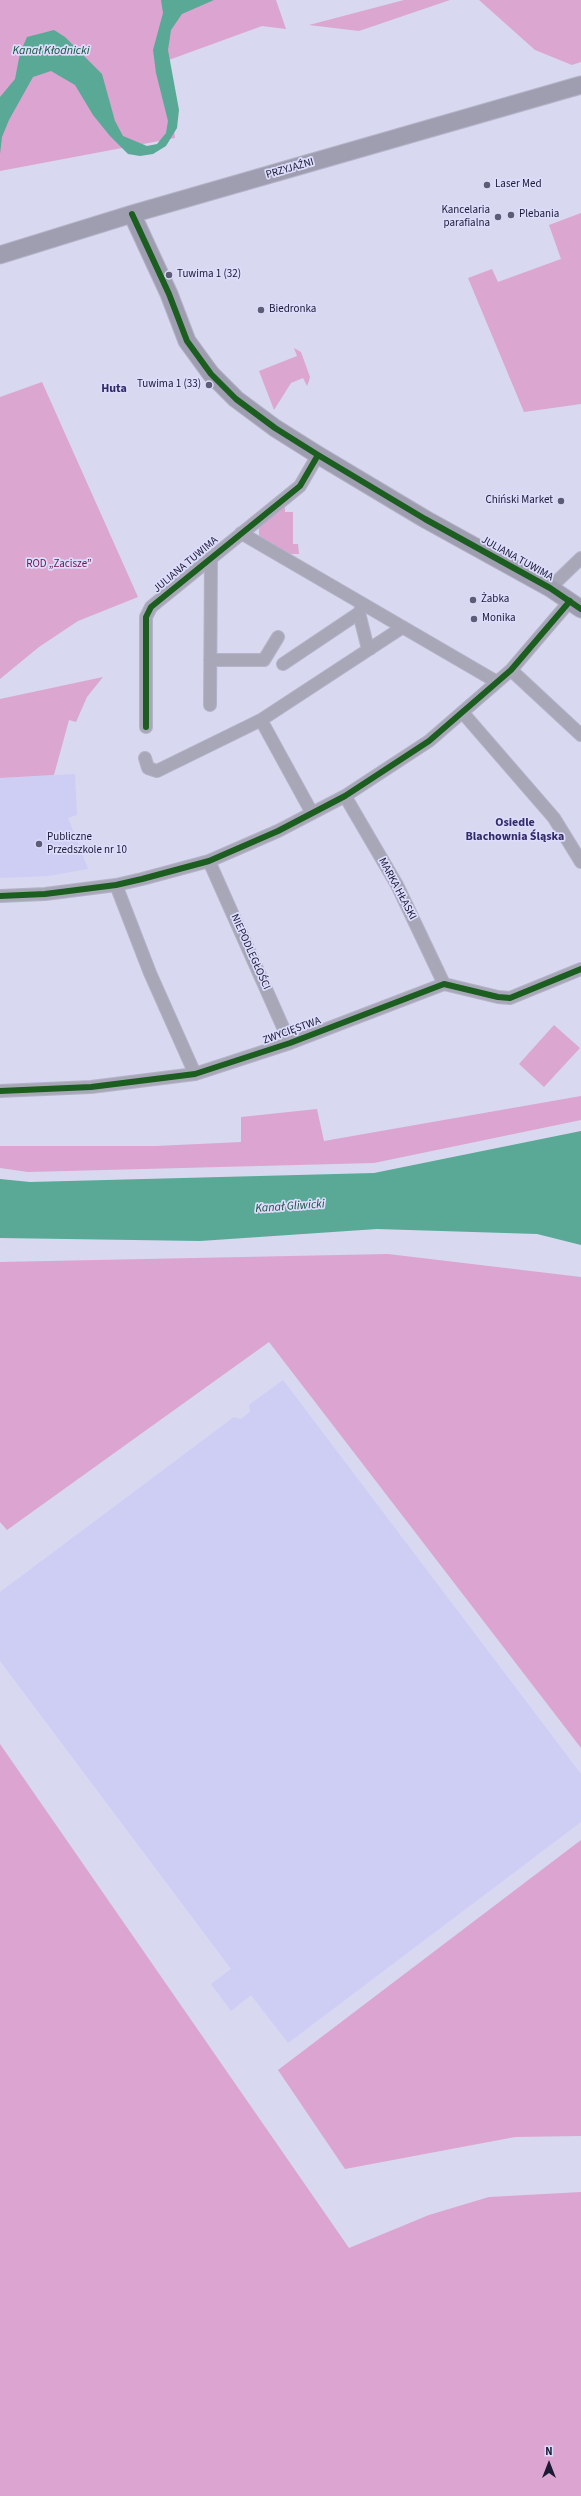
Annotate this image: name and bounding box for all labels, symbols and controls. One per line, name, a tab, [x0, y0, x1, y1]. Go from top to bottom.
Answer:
water label: Kanał Kłodnicki	[12, 44, 90, 58]
street label: PRZYJAŹNI	[264, 156, 316, 182]
place label: Laser Med	[495, 178, 542, 192]
marker: Laser Med	[482, 180, 492, 190]
place label: Kancelaria parafialna	[441, 204, 490, 230]
place label: Plebania	[519, 208, 559, 222]
marker: Plebania	[506, 210, 516, 220]
marker: Kancelaria parafialna	[493, 212, 503, 222]
place label: Tuwima 1 (32)	[177, 268, 241, 282]
marker: Tuwima 1 (32)	[164, 270, 174, 280]
place label: Biedronka	[269, 303, 316, 317]
marker: Biedronka	[256, 305, 266, 315]
place label: Tuwima 1 (33)	[137, 378, 201, 392]
marker: Tuwima 1 (33)	[204, 380, 214, 390]
district label: Huta	[101, 382, 127, 396]
place label: Chiński Market	[485, 494, 553, 508]
marker: Chiński Market	[556, 496, 566, 506]
street label: JULIANA TUWIMA	[151, 534, 221, 596]
street label: JULIANA TUWIMA	[479, 534, 555, 584]
park label: ROD „Zacisze”	[26, 558, 92, 572]
place label: Żabka	[481, 593, 509, 607]
marker: Żabka	[468, 595, 478, 605]
place label: Monika	[482, 612, 516, 626]
marker: Monika	[469, 614, 479, 624]
district label: Osiedle Blachownia Śląska	[466, 816, 564, 844]
place label: Publiczne Przedszkole nr 10	[47, 831, 127, 857]
marker: Publiczne Przedszkole nr 10	[34, 839, 44, 849]
street label: MARKA HŁASKI	[375, 856, 419, 922]
street label: NIEPODLEGŁOŚCI	[227, 912, 273, 992]
street label: ZWYCIĘSTWA	[261, 1014, 323, 1048]
water label: Kanał Gliwicki	[255, 1197, 325, 1217]
north arrow	[529, 2444, 569, 2484]
text: N	[545, 2444, 553, 2459]

